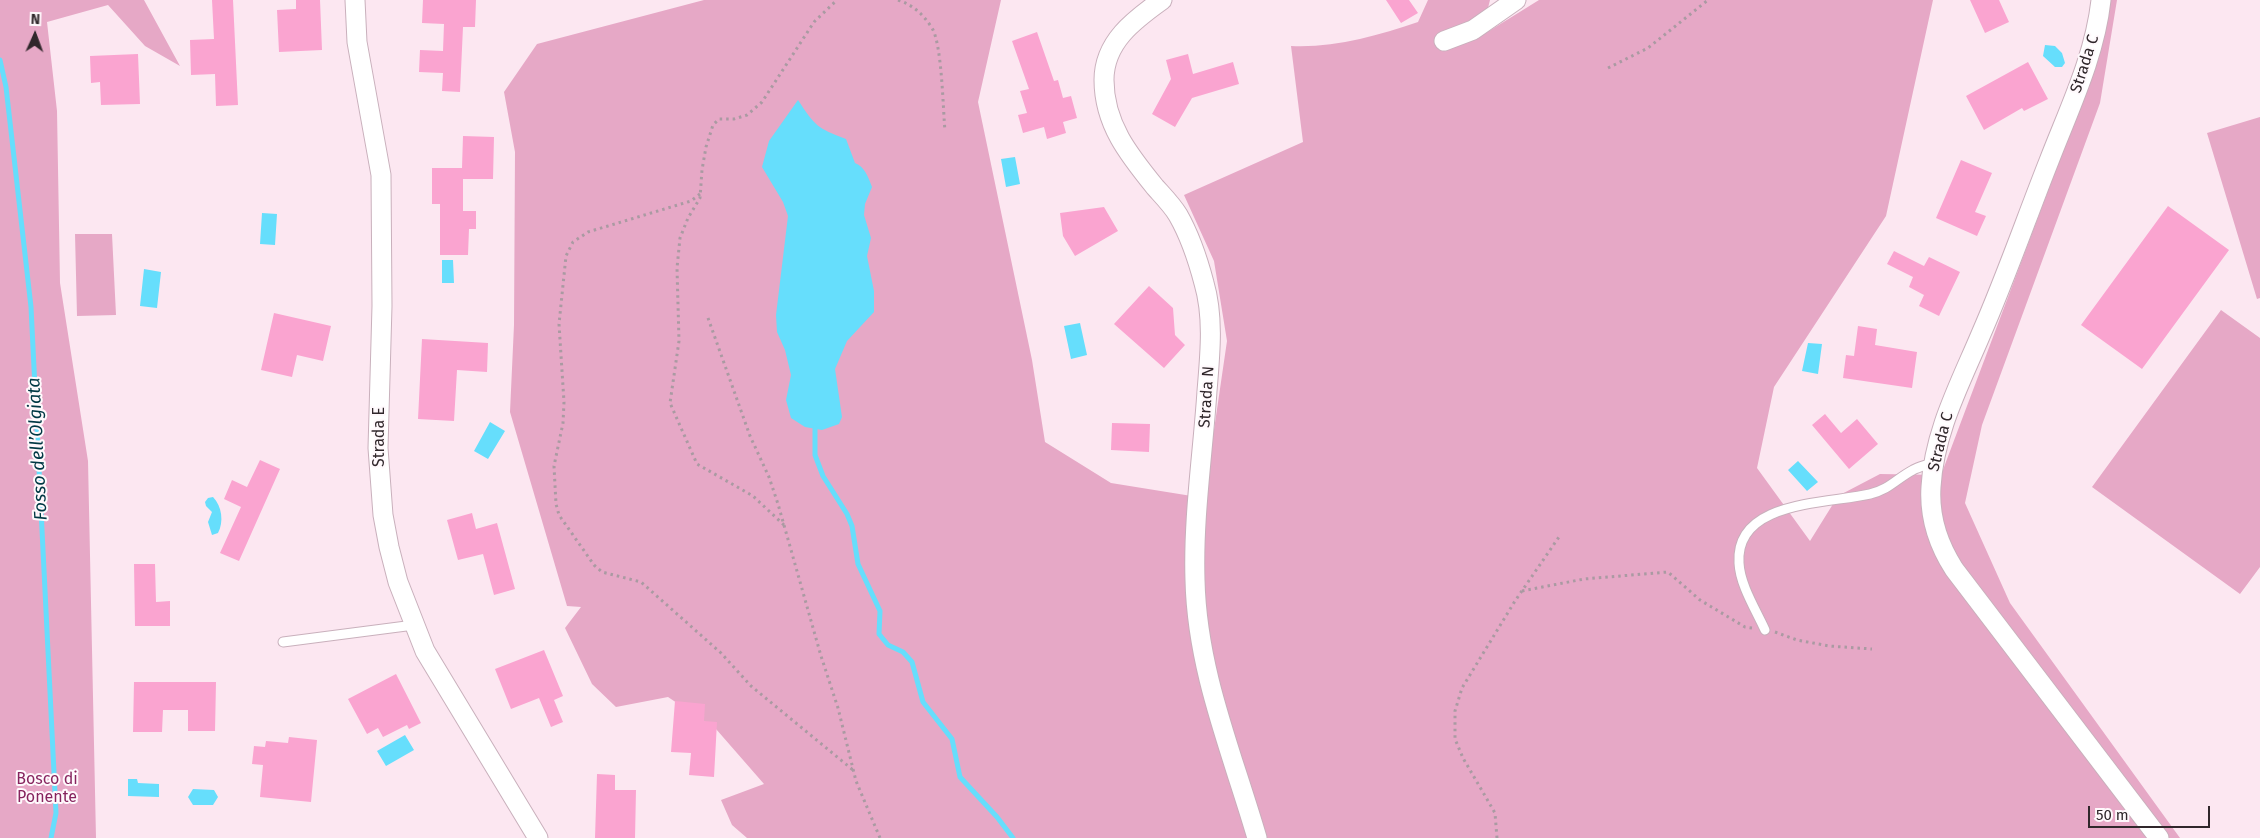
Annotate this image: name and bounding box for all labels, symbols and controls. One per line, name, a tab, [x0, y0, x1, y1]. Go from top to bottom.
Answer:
north arrow	[10, 10, 60, 60]
text: N	[31, 11, 40, 28]
street label: Strada C	[2067, 32, 2103, 96]
street label: Strada N	[1195, 365, 1219, 429]
water label: Fosso dell’Olgiata	[23, 377, 53, 521]
street label: Strada E	[370, 407, 390, 467]
street label: Strada C	[1924, 410, 1958, 474]
park label: Bosco di Ponente	[16, 770, 78, 808]
scale bar	[2090, 796, 2212, 828]
text: 50 m	[2096, 806, 2129, 824]

